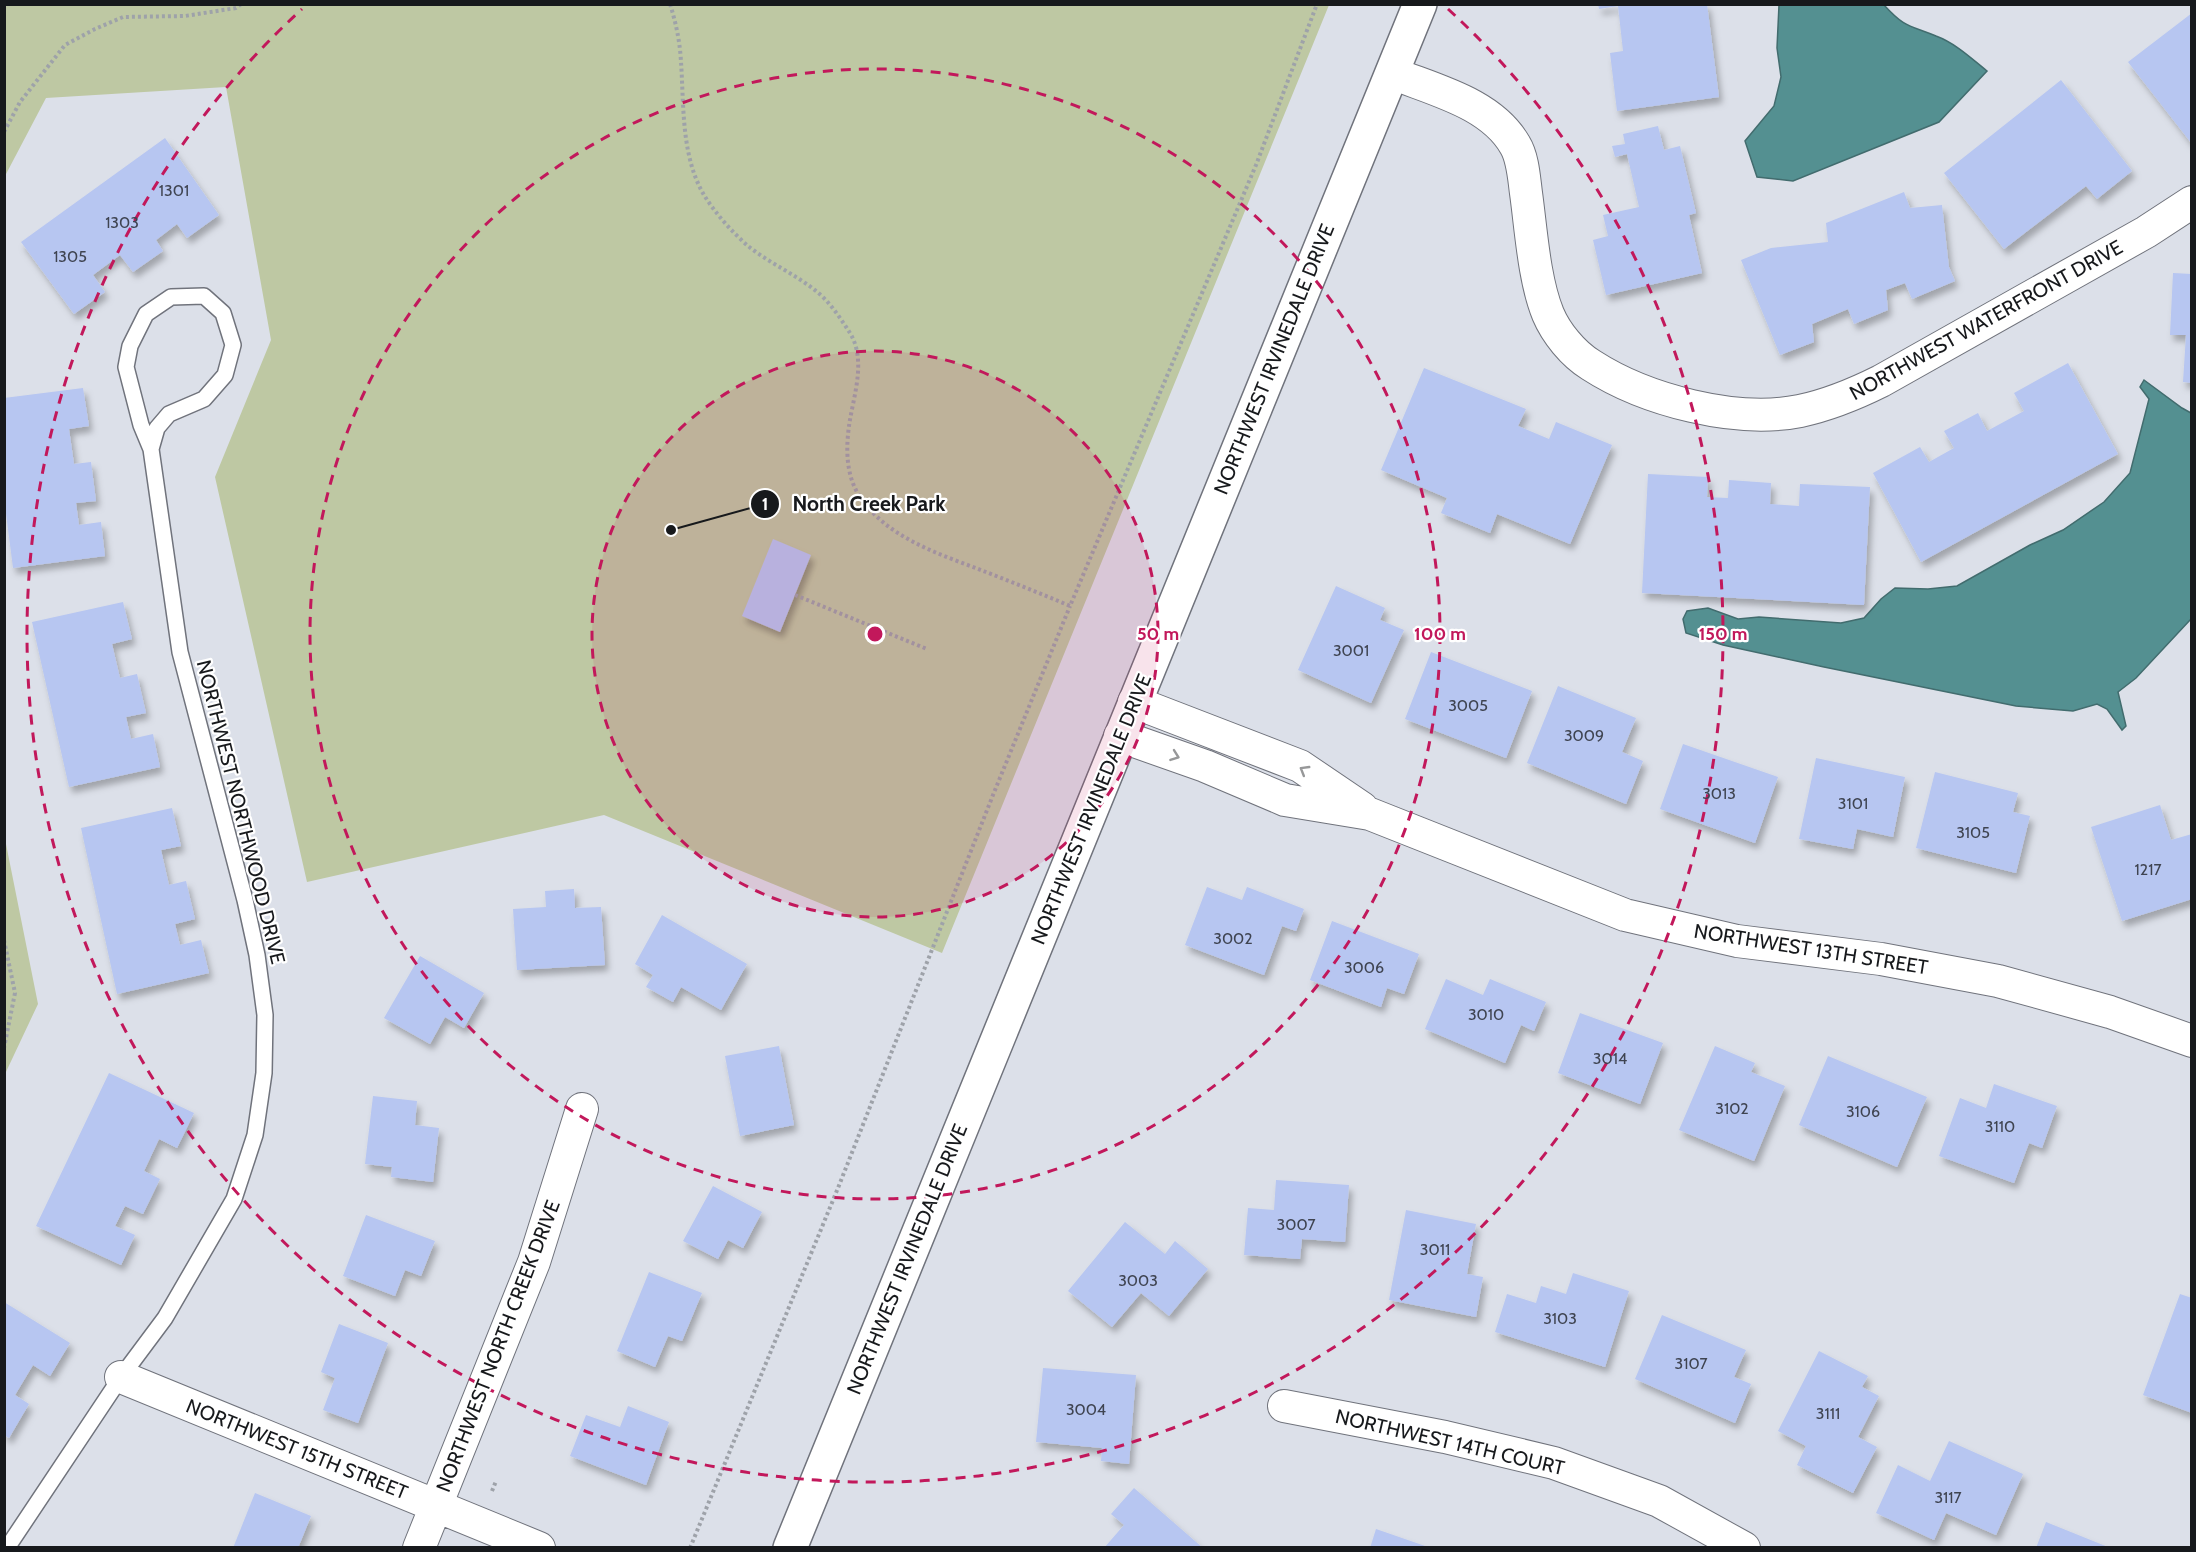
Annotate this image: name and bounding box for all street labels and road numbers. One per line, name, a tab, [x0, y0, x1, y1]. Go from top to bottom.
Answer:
street label: NORTHWEST IRVINEDALE DRIVE	[1209, 220, 1339, 498]
street label: NORTHWEST WATERFRONT DRIVE	[1845, 235, 2127, 405]
street label: NORTHWEST NORTHWOOD DRIVE	[192, 657, 290, 967]
street label: NORTHWEST IRVINEDALE DRIVE	[1026, 670, 1156, 948]
street label: NORTHWEST 13TH STREET	[1692, 919, 1930, 979]
street label: NORTHWEST IRVINEDALE DRIVE	[842, 1120, 972, 1398]
street label: NORTHWEST NORTH CREEK DRIVE	[431, 1197, 565, 1495]
street label: NORTHWEST 15TH STREET	[183, 1394, 412, 1505]
street label: NORTHWEST 14TH COURT	[1333, 1404, 1567, 1480]

